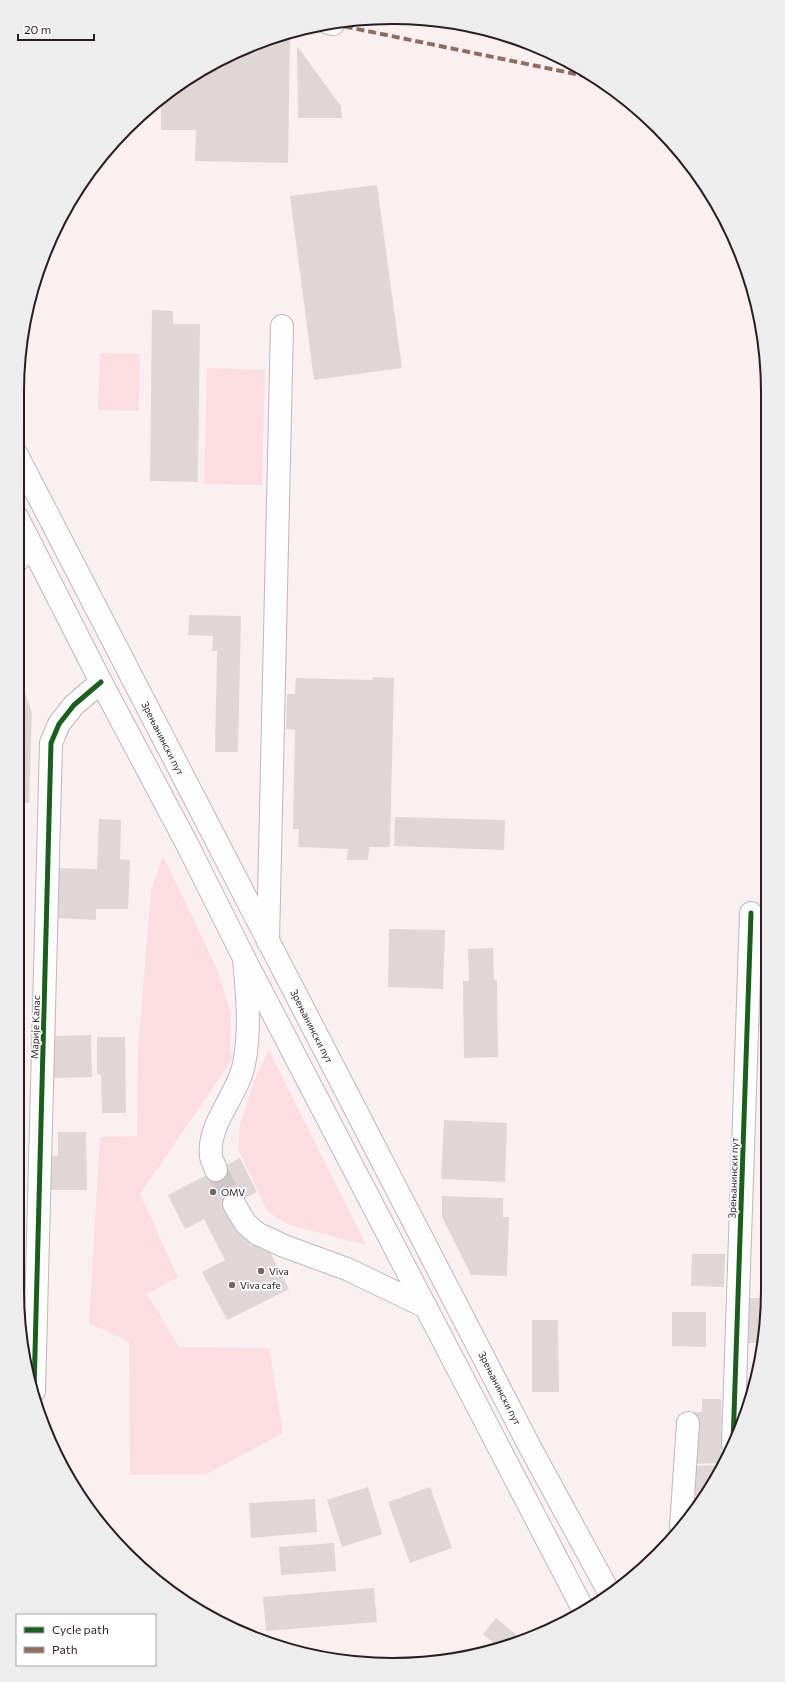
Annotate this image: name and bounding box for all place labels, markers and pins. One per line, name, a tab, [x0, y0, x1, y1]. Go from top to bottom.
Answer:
place label: OMV	[221, 1186, 245, 1198]
marker: OMV	[208, 1187, 218, 1197]
place label: Viva	[269, 1265, 289, 1277]
marker: Viva	[256, 1266, 266, 1276]
place label: Viva cafe	[240, 1279, 281, 1291]
marker: Viva cafe	[227, 1280, 237, 1290]

